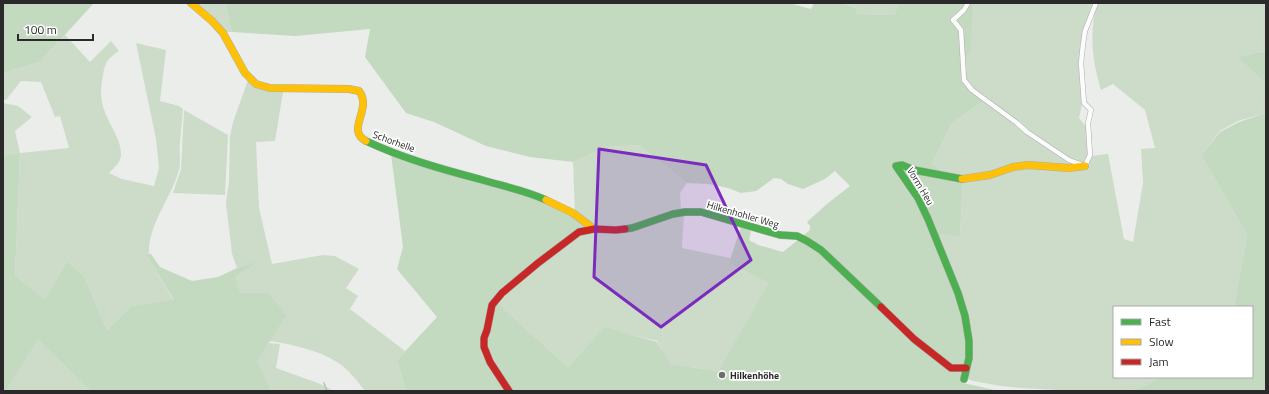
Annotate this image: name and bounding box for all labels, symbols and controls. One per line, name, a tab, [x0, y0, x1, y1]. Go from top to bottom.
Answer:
scale bar	[18, 16, 93, 42]
text: 100 m	[24, 20, 57, 39]
street label: Schorhelle	[371, 127, 417, 156]
street label: Vorm Heu	[903, 164, 938, 208]
street label: Hilkenhohler Weg	[705, 197, 781, 232]
legend	[1113, 306, 1253, 378]
text: Fast	[1149, 312, 1172, 331]
text: Slow	[1149, 332, 1174, 351]
text: Jam	[1149, 352, 1169, 371]
place label: Hilkenhöhe	[730, 368, 779, 383]
marker: Hilkenhöhe	[717, 370, 727, 380]

